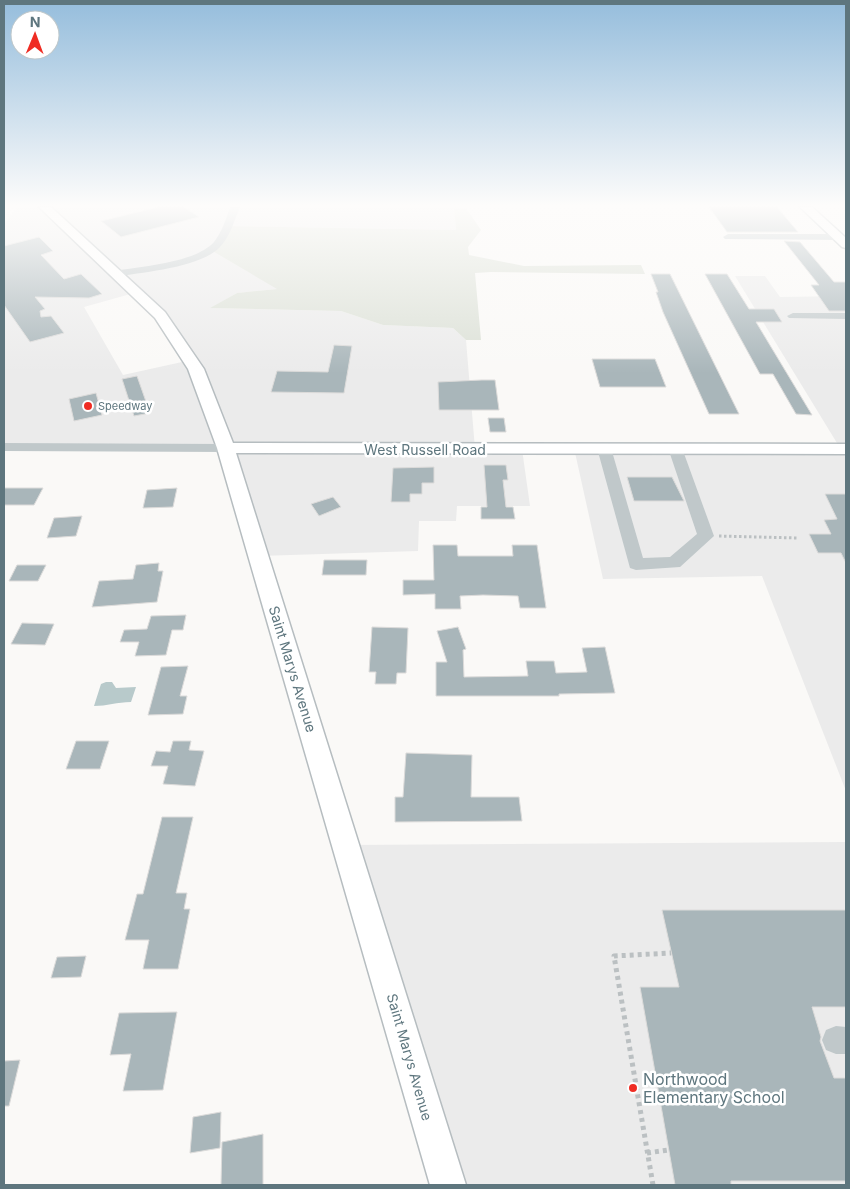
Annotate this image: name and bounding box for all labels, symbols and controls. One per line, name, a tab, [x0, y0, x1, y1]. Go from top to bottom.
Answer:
north arrow	[10, 10, 60, 60]
text: N	[30, 13, 41, 30]
place label: Speedway	[98, 399, 153, 413]
marker: Speedway	[82, 400, 94, 412]
street label: West Russell Road	[364, 441, 486, 458]
street label: Saint Marys Avenue	[266, 604, 320, 734]
street label: Saint Marys Avenue	[384, 991, 436, 1123]
place label: Northwood Elementary School	[643, 1069, 785, 1107]
marker: Northwood Elementary School	[627, 1082, 639, 1094]

